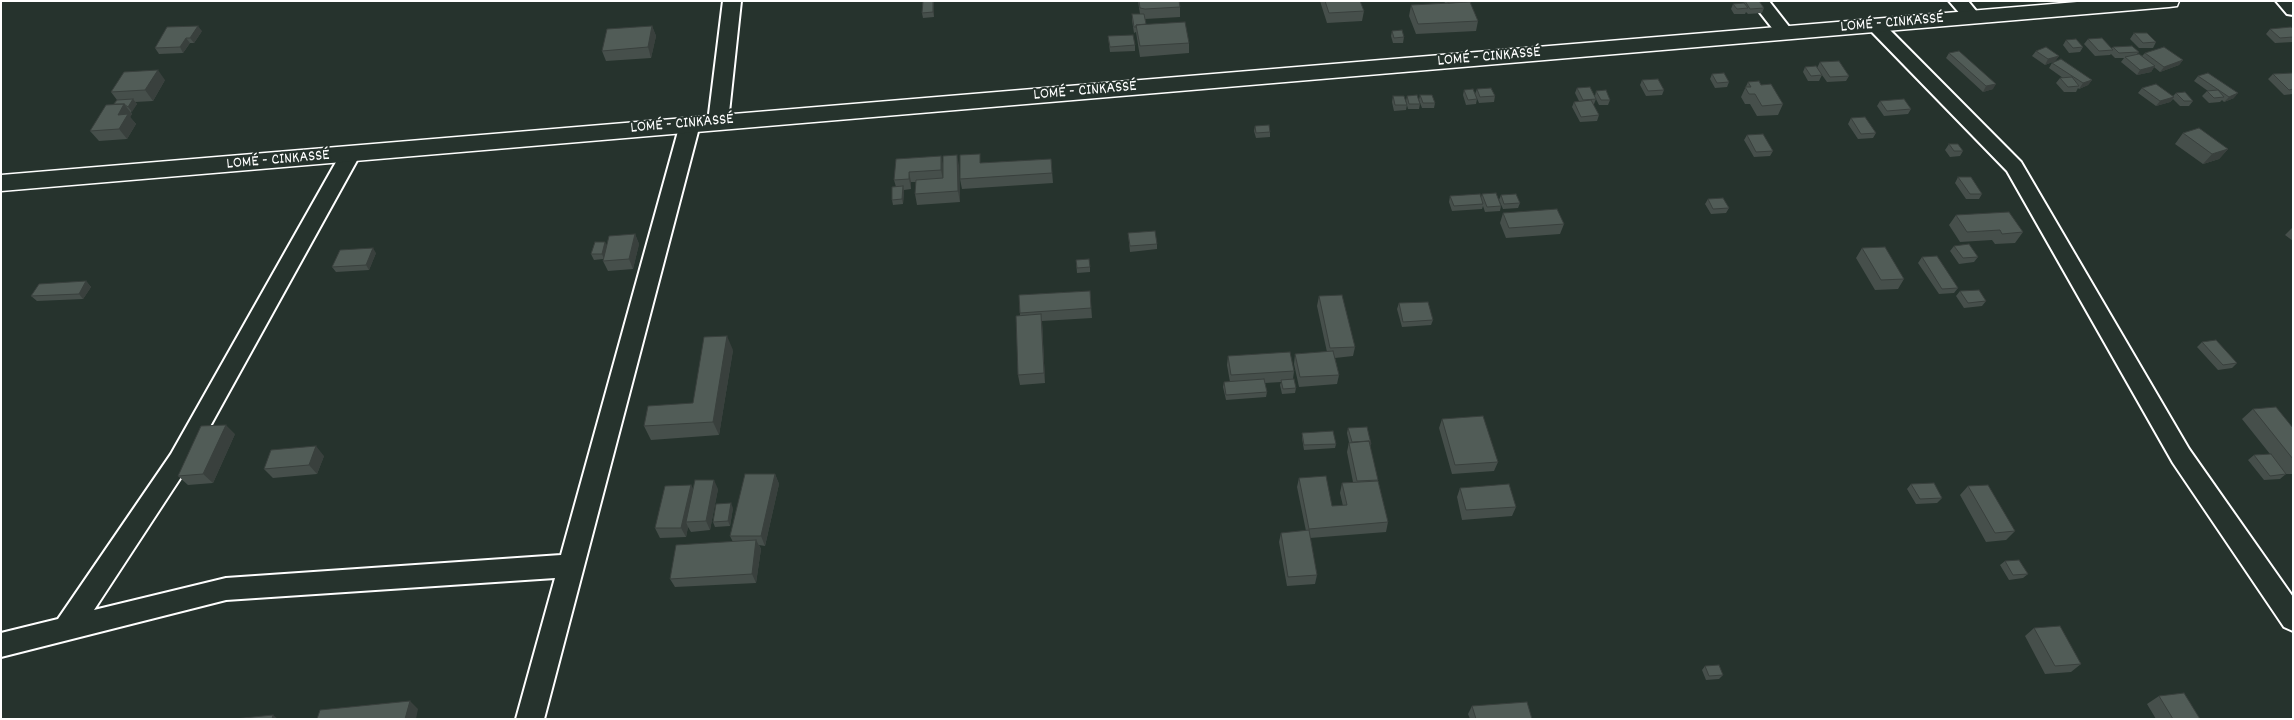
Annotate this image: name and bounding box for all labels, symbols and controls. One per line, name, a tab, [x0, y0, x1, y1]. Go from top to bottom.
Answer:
street label: LOMÉ - CINKASSÉ	[1840, 10, 1944, 38]
street label: LOMÉ - CINKASSÉ	[1437, 44, 1541, 72]
street label: LOMÉ - CINKASSÉ	[1033, 78, 1137, 106]
street label: LOMÉ - CINKASSÉ	[630, 111, 734, 139]
street label: LOMÉ - CINKASSÉ	[226, 147, 330, 175]

